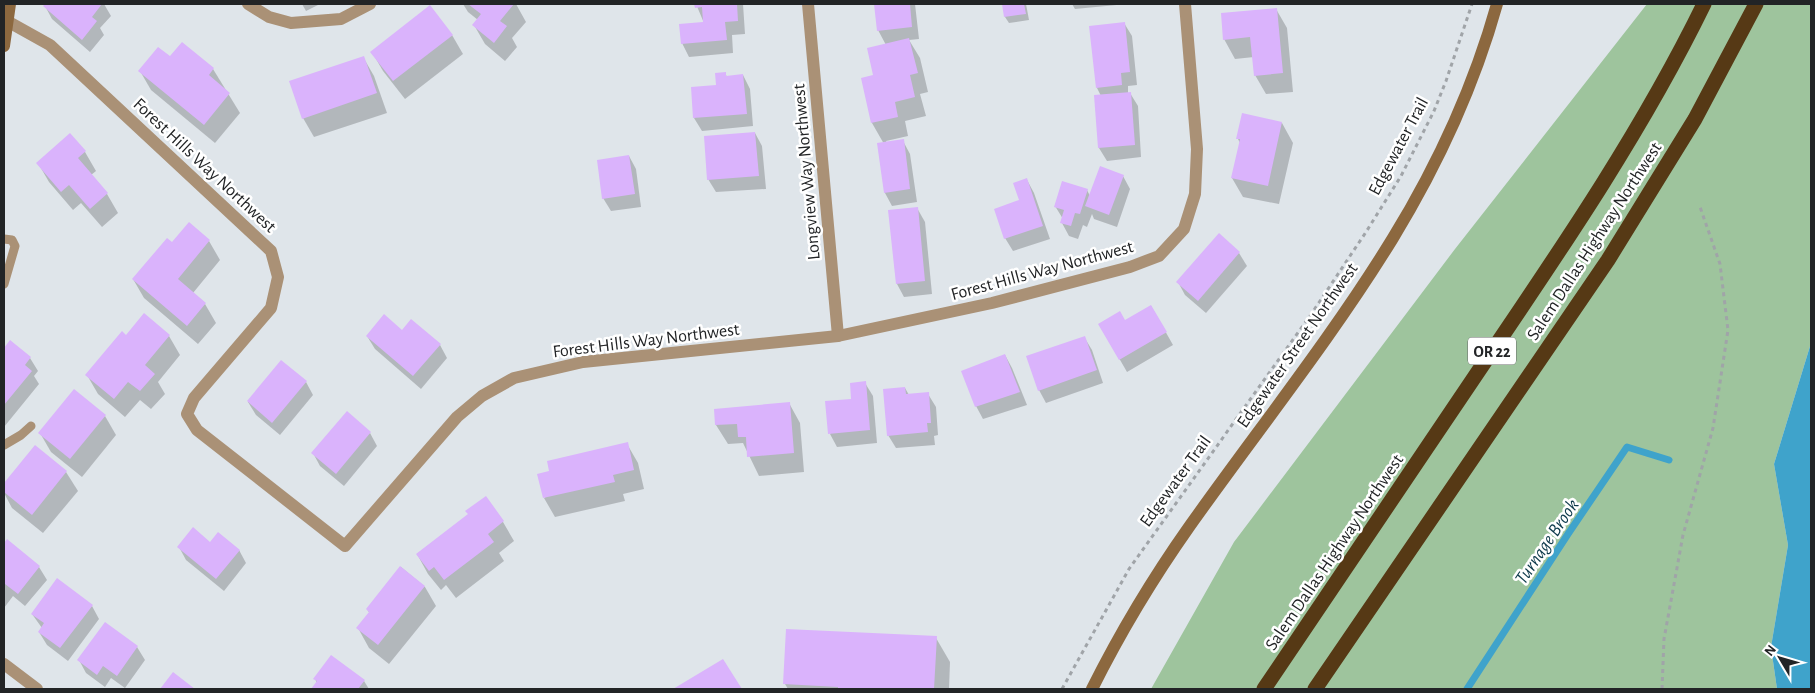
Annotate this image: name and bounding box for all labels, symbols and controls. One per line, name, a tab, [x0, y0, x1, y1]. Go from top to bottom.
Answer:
street label: Longview Way Northwest	[790, 83, 824, 261]
street label: Forest Hills Way Northwest	[129, 95, 279, 237]
street label: Edgewater Trail	[1366, 95, 1432, 198]
street label: Salem Dallas Highway Northwest	[1524, 139, 1666, 344]
street label: Forest Hills Way Northwest	[949, 238, 1136, 304]
street label: Edgewater Street Northwest	[1234, 260, 1362, 431]
street label: Forest Hills Way Northwest	[552, 321, 741, 361]
road number: OR 22	[1468, 338, 1516, 364]
street label: Edgewater Trail	[1137, 433, 1215, 530]
street label: Salem Dallas Highway Northwest	[1262, 451, 1407, 654]
water label: Turnage Brook	[1512, 496, 1583, 588]
north arrow	[1755, 633, 1805, 683]
text: N	[1762, 642, 1779, 659]

